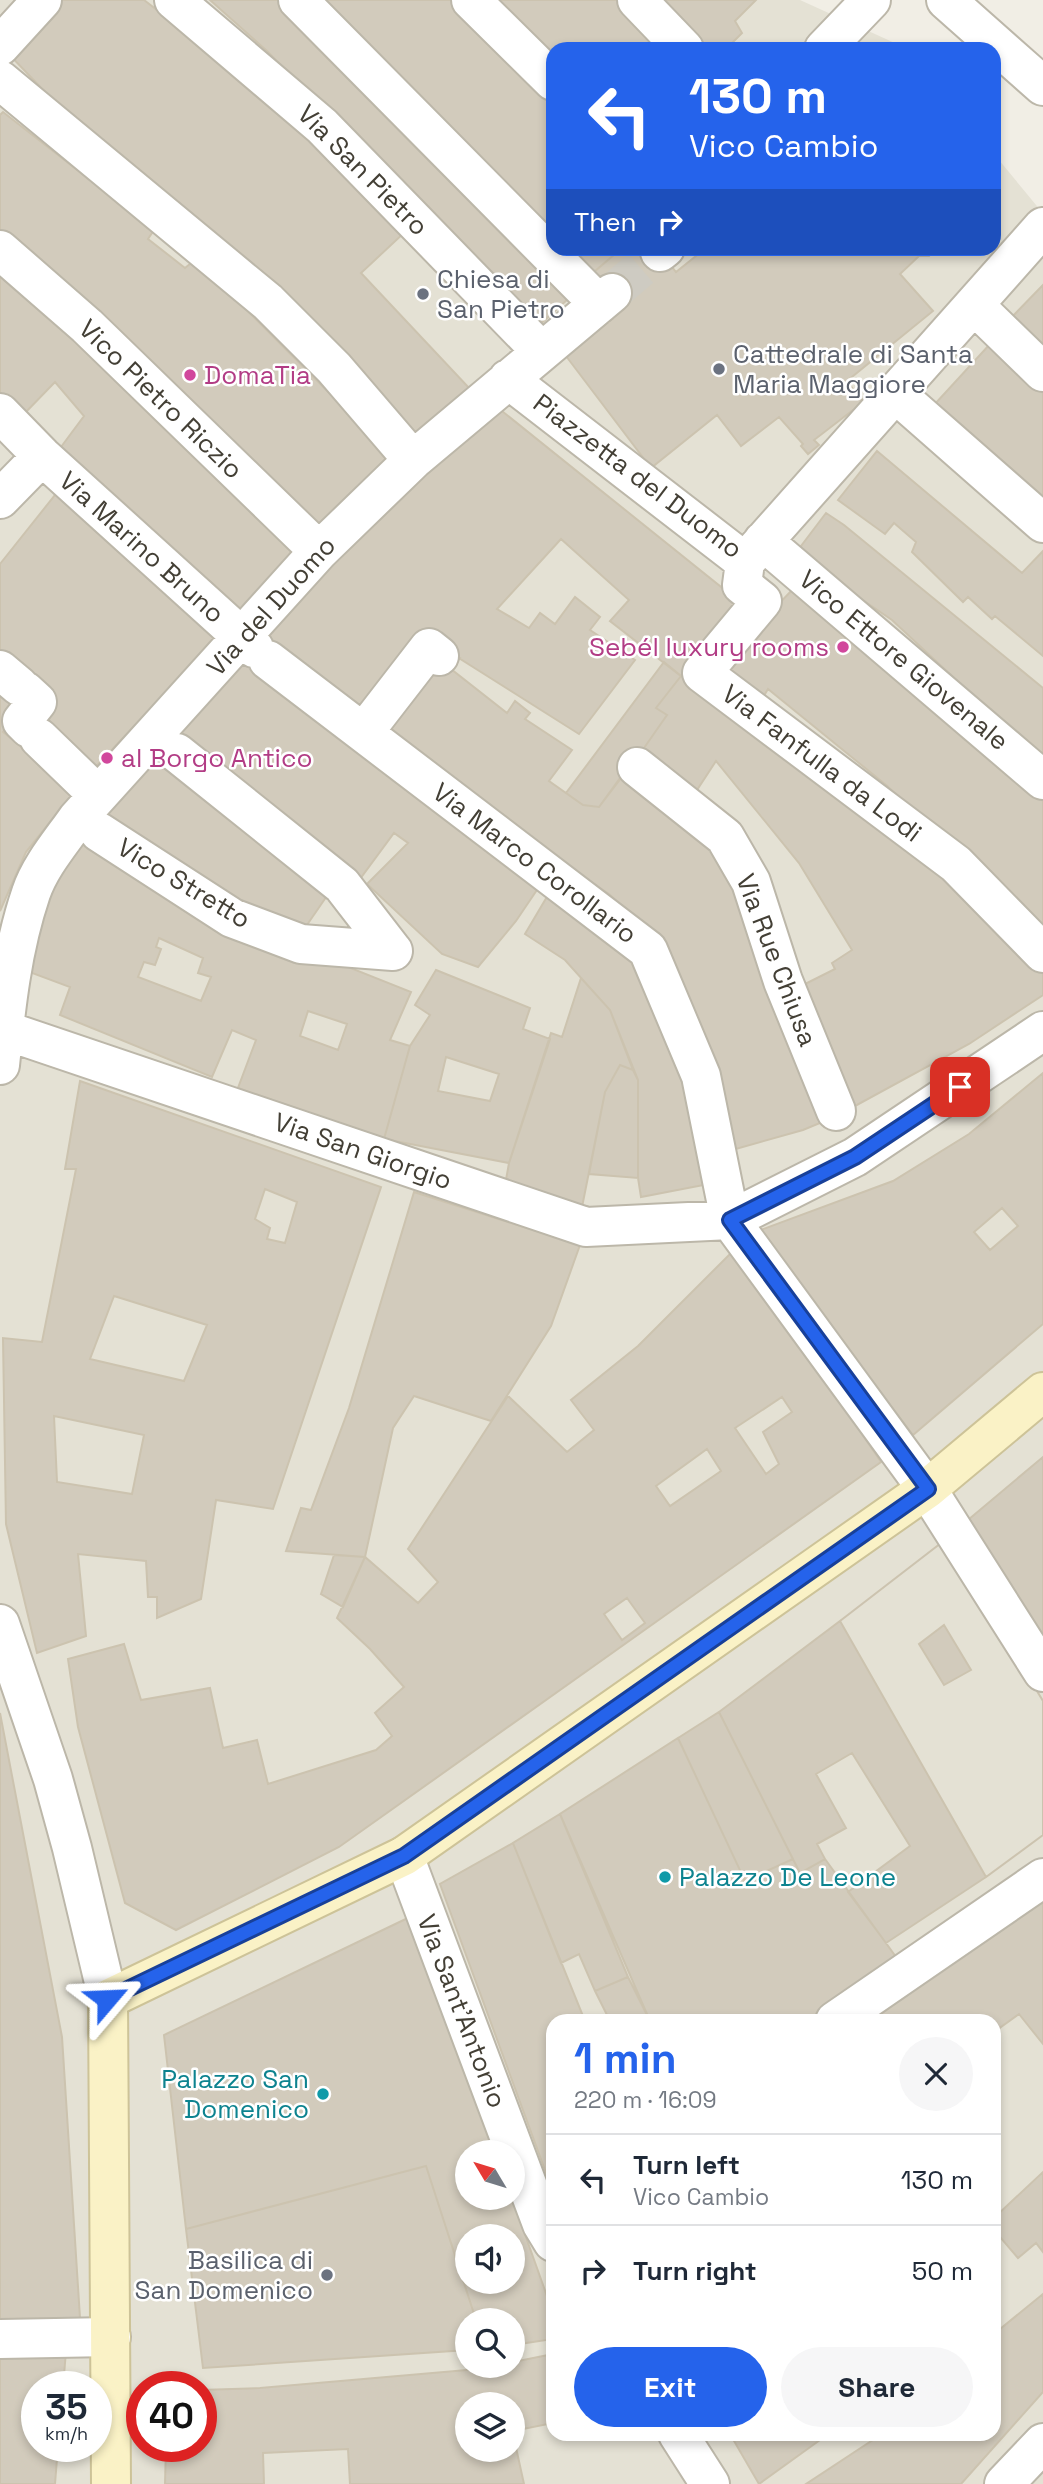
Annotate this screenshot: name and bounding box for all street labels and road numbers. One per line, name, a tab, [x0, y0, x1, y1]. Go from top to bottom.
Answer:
street label: Via San Pietro	[290, 97, 436, 243]
street label: Vico Pietro Riczio	[72, 312, 250, 486]
street label: Piazzetta del Duomo	[526, 386, 750, 566]
street label: Via Marino Bruno	[52, 464, 232, 630]
street label: Via del Duomo	[199, 529, 343, 683]
street label: Vico Ettore Giovenale	[792, 562, 1016, 758]
street label: Via Fanfulla da Lodi	[715, 677, 929, 849]
street label: Via Marco Corollario	[426, 775, 644, 951]
street label: Vico Stretto	[111, 830, 257, 936]
street label: Via Rue Chiusa	[729, 869, 825, 1051]
street label: Via San Giorgio	[270, 1105, 456, 1197]
street label: Via Sant'Antonio	[409, 1909, 515, 2113]

